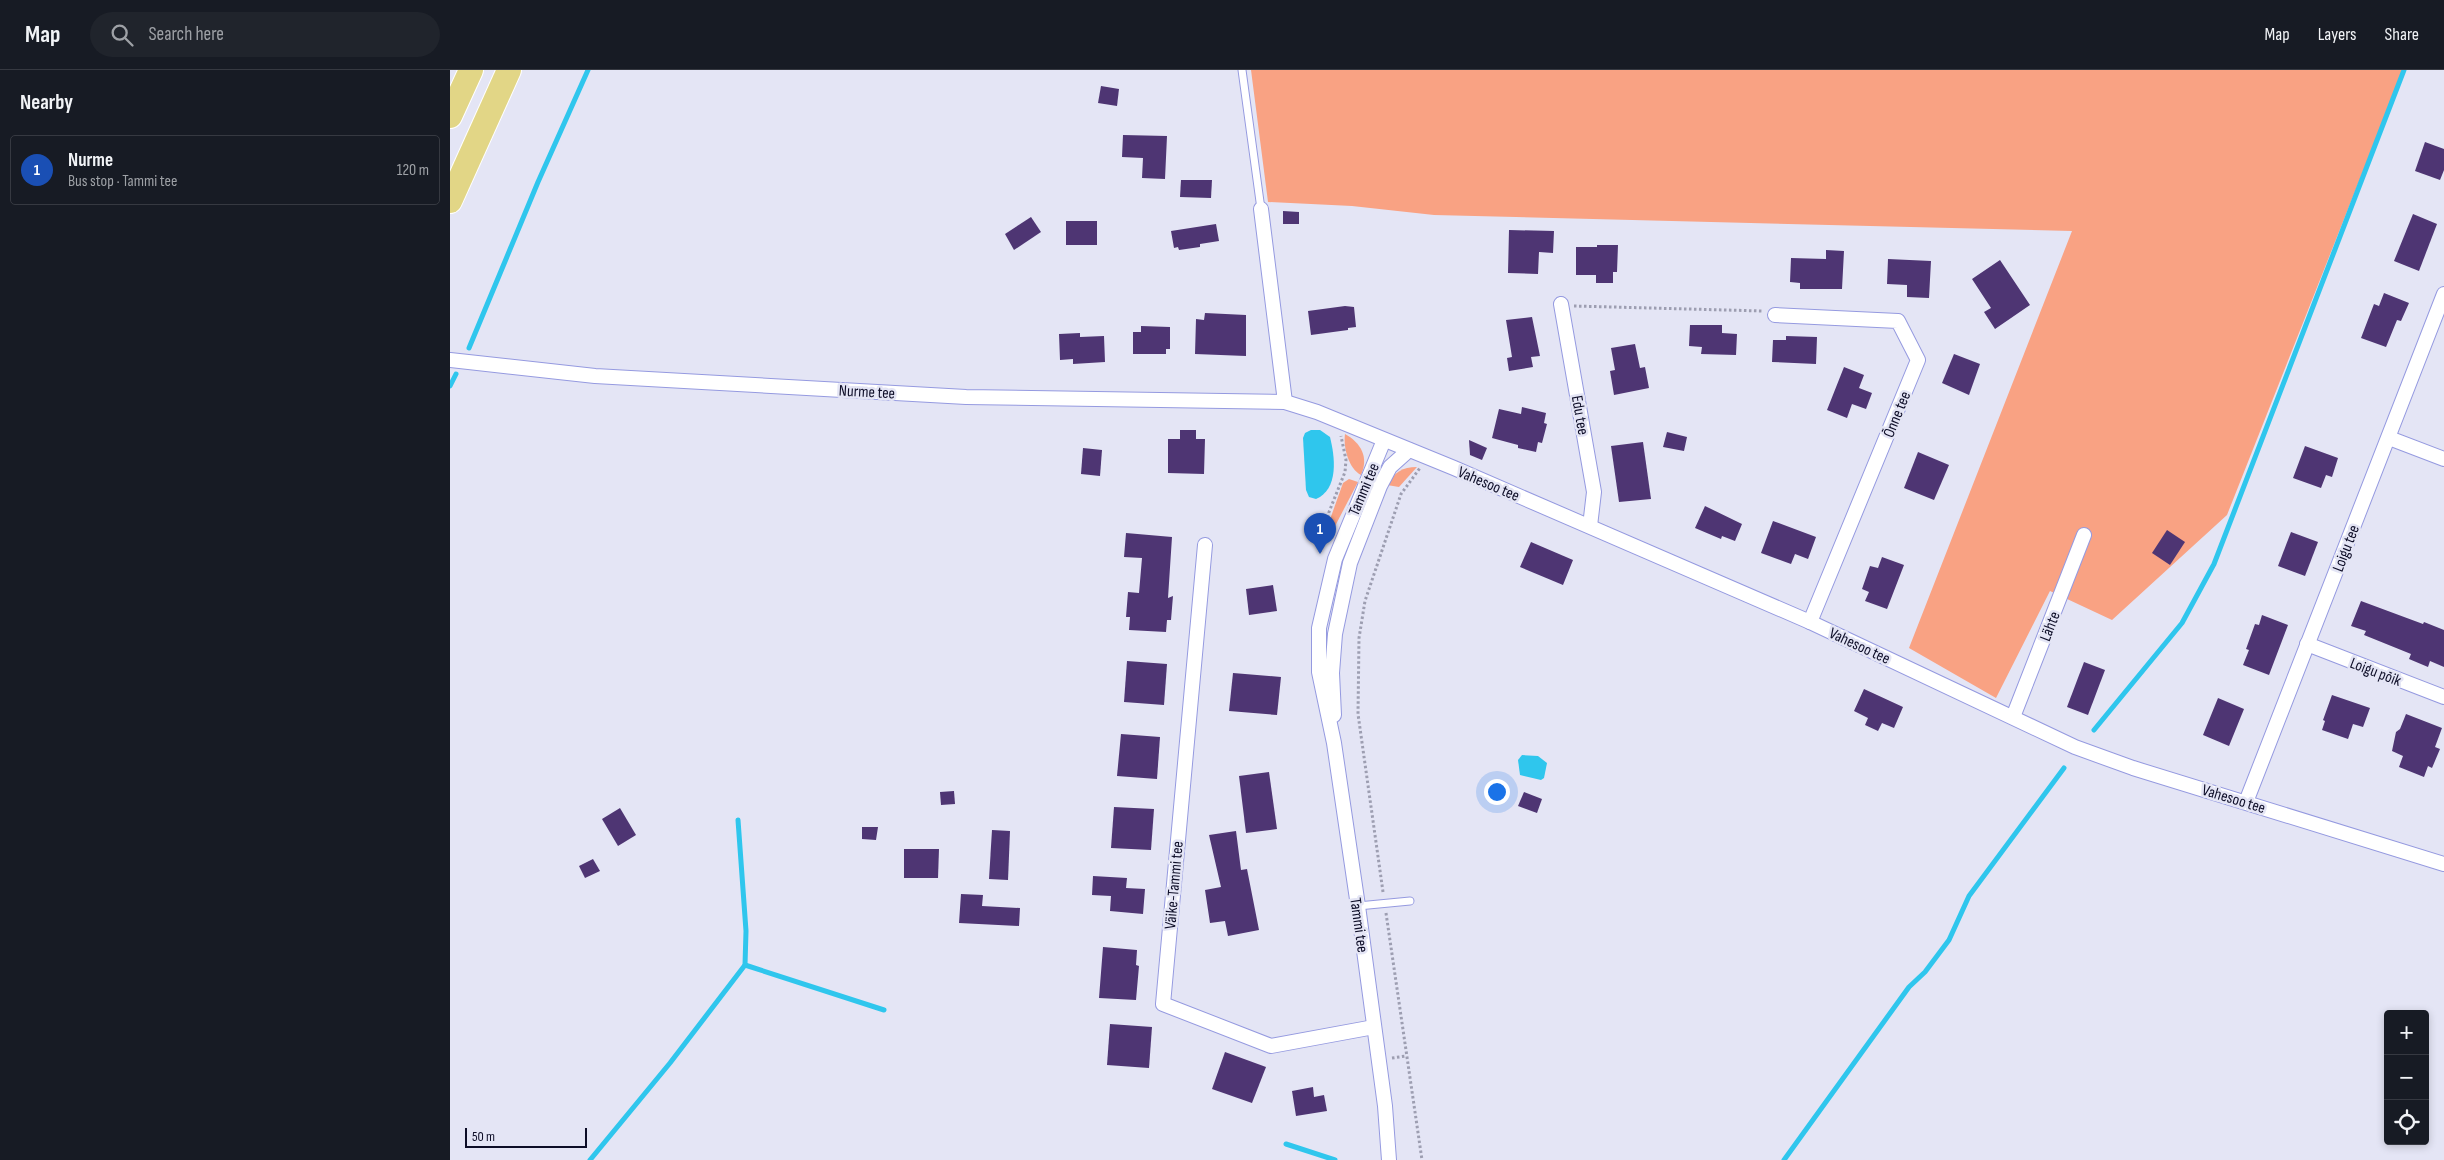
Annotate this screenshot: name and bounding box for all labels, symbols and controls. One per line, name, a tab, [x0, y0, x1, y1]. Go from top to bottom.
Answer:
search box	[90, 12, 440, 57]
text: Map	[25, 20, 60, 49]
icon: search	[108, 21, 136, 49]
text: Search here	[148, 23, 224, 46]
text: Map	[2265, 24, 2290, 45]
text: Layers	[2318, 24, 2357, 45]
text: Share	[2385, 24, 2419, 45]
text: Nearby	[20, 90, 73, 115]
text: Nurme	[68, 149, 113, 172]
text: 1	[34, 161, 40, 180]
text: 120 m	[397, 161, 429, 180]
text: Bus stop · Tammi tee	[68, 172, 177, 191]
street label: Nurme tee	[838, 382, 895, 403]
street label: Õnne tee	[1880, 389, 1915, 440]
street label: Edu tee	[1567, 394, 1592, 437]
street label: Tammi tee	[1345, 460, 1384, 519]
street label: Vahesoo tee	[1455, 463, 1522, 506]
pin: 1	[1304, 513, 1336, 554]
street label: Loigu tee	[2329, 522, 2364, 575]
street label: Lähte	[2036, 609, 2065, 644]
street label: Vahesoo tee	[1826, 624, 1893, 669]
street label: Loigu põik	[2347, 654, 2404, 691]
your location	[1484, 779, 1510, 805]
street label: Vahesoo tee	[2200, 781, 2268, 818]
street label: Väike-Tammi tee	[1161, 840, 1188, 930]
street label: Tammi tee	[1345, 897, 1372, 954]
map controls	[2384, 1010, 2429, 1145]
button: +	[2384, 1010, 2429, 1055]
button: −	[2384, 1055, 2429, 1100]
button: locate	[2384, 1100, 2429, 1145]
scale bar	[465, 1125, 588, 1148]
text: 50 m	[472, 1128, 495, 1145]

